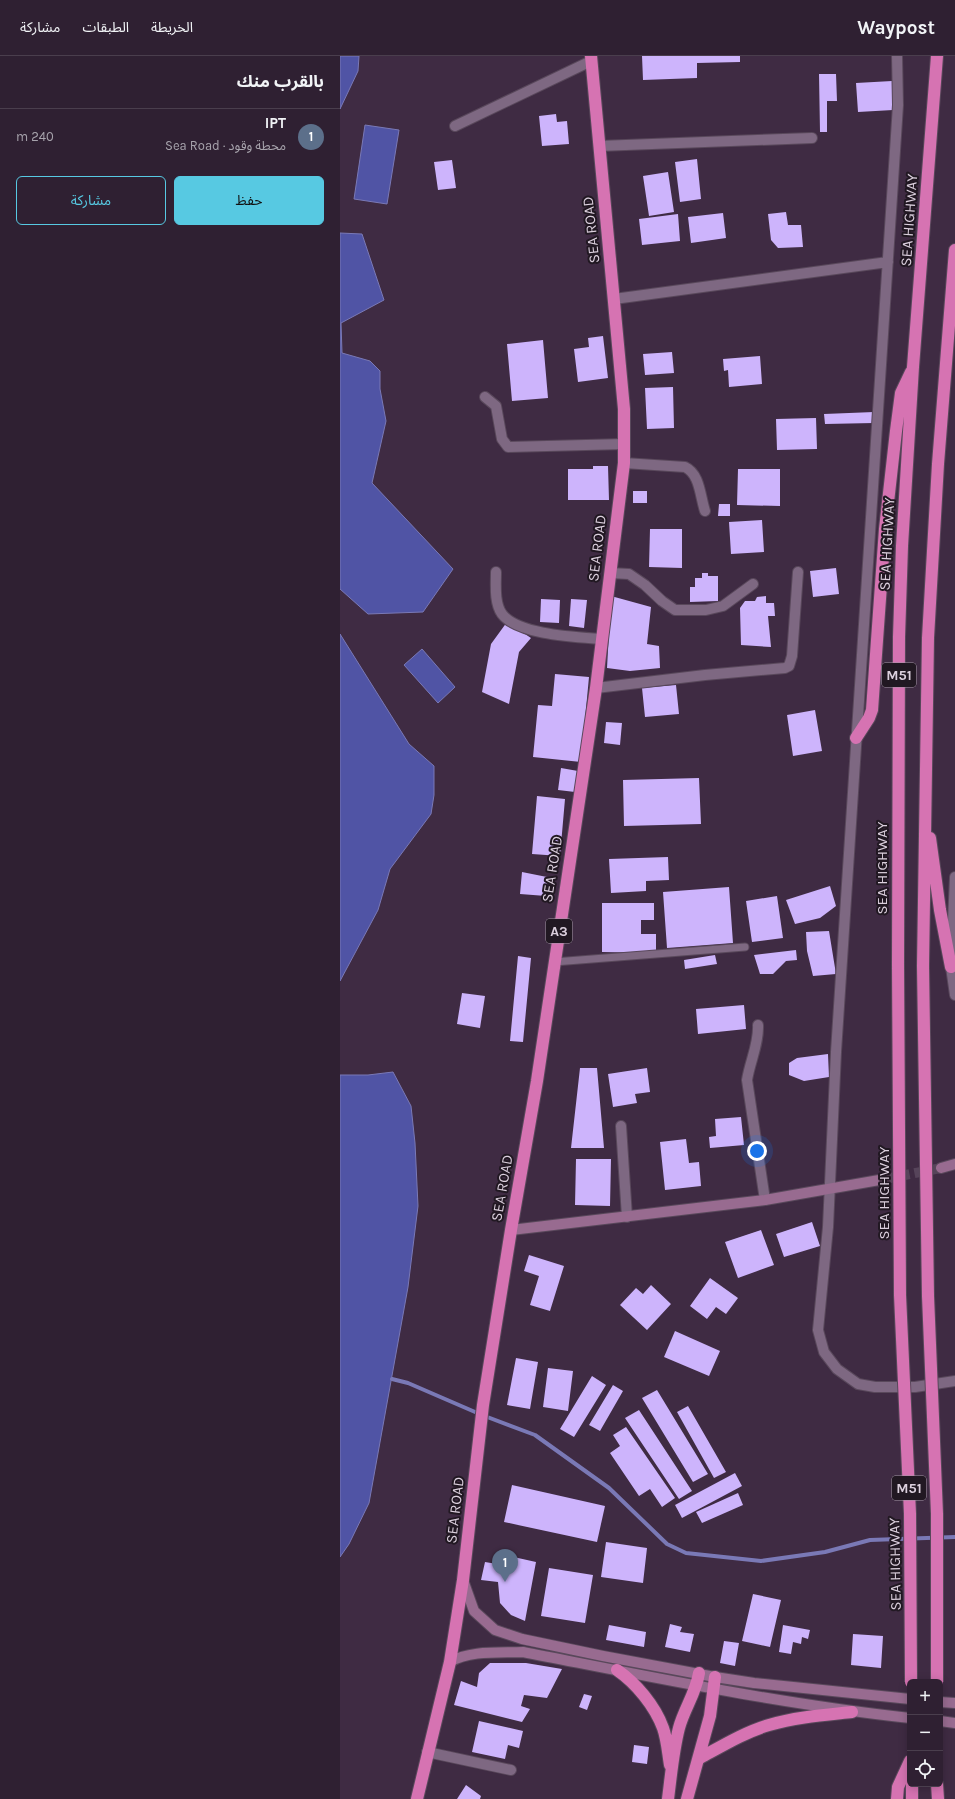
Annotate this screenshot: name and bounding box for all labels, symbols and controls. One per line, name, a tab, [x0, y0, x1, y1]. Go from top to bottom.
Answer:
text: Waypost	[857, 17, 935, 39]
text: مشاركة	[20, 19, 60, 36]
text: الطبقات	[82, 19, 129, 36]
text: الخريطة	[151, 19, 193, 36]
text: بالقرب منك	[237, 71, 324, 91]
text: IPT	[265, 114, 286, 132]
text: 240 m	[16, 129, 54, 144]
text: 1	[309, 129, 313, 144]
text: محطة وقود · Sea Road	[165, 138, 286, 153]
street label: SEA HIGHWAY	[897, 172, 921, 267]
button: مشاركة	[16, 176, 166, 225]
button: حفظ	[174, 176, 324, 225]
street label: SEA ROAD	[579, 196, 603, 264]
street label: SEA HIGHWAY	[876, 496, 898, 591]
street label: SEA ROAD	[584, 514, 610, 582]
road number: M51	[882, 663, 916, 687]
street label: SEA HIGHWAY	[873, 821, 891, 914]
street label: SEA ROAD	[538, 834, 566, 904]
road number: A3	[546, 919, 572, 943]
your location	[747, 1141, 767, 1161]
street label: SEA HIGHWAY	[875, 1146, 893, 1239]
street label: SEA ROAD	[487, 1153, 517, 1223]
street label: SEA ROAD	[442, 1476, 468, 1544]
road number: M51	[892, 1476, 926, 1500]
street label: SEA HIGHWAY	[885, 1517, 905, 1611]
pin: 1	[492, 1549, 518, 1582]
map controls	[907, 1679, 943, 1787]
button: +	[907, 1679, 943, 1715]
button: −	[907, 1715, 943, 1751]
button: locate	[907, 1751, 943, 1787]

